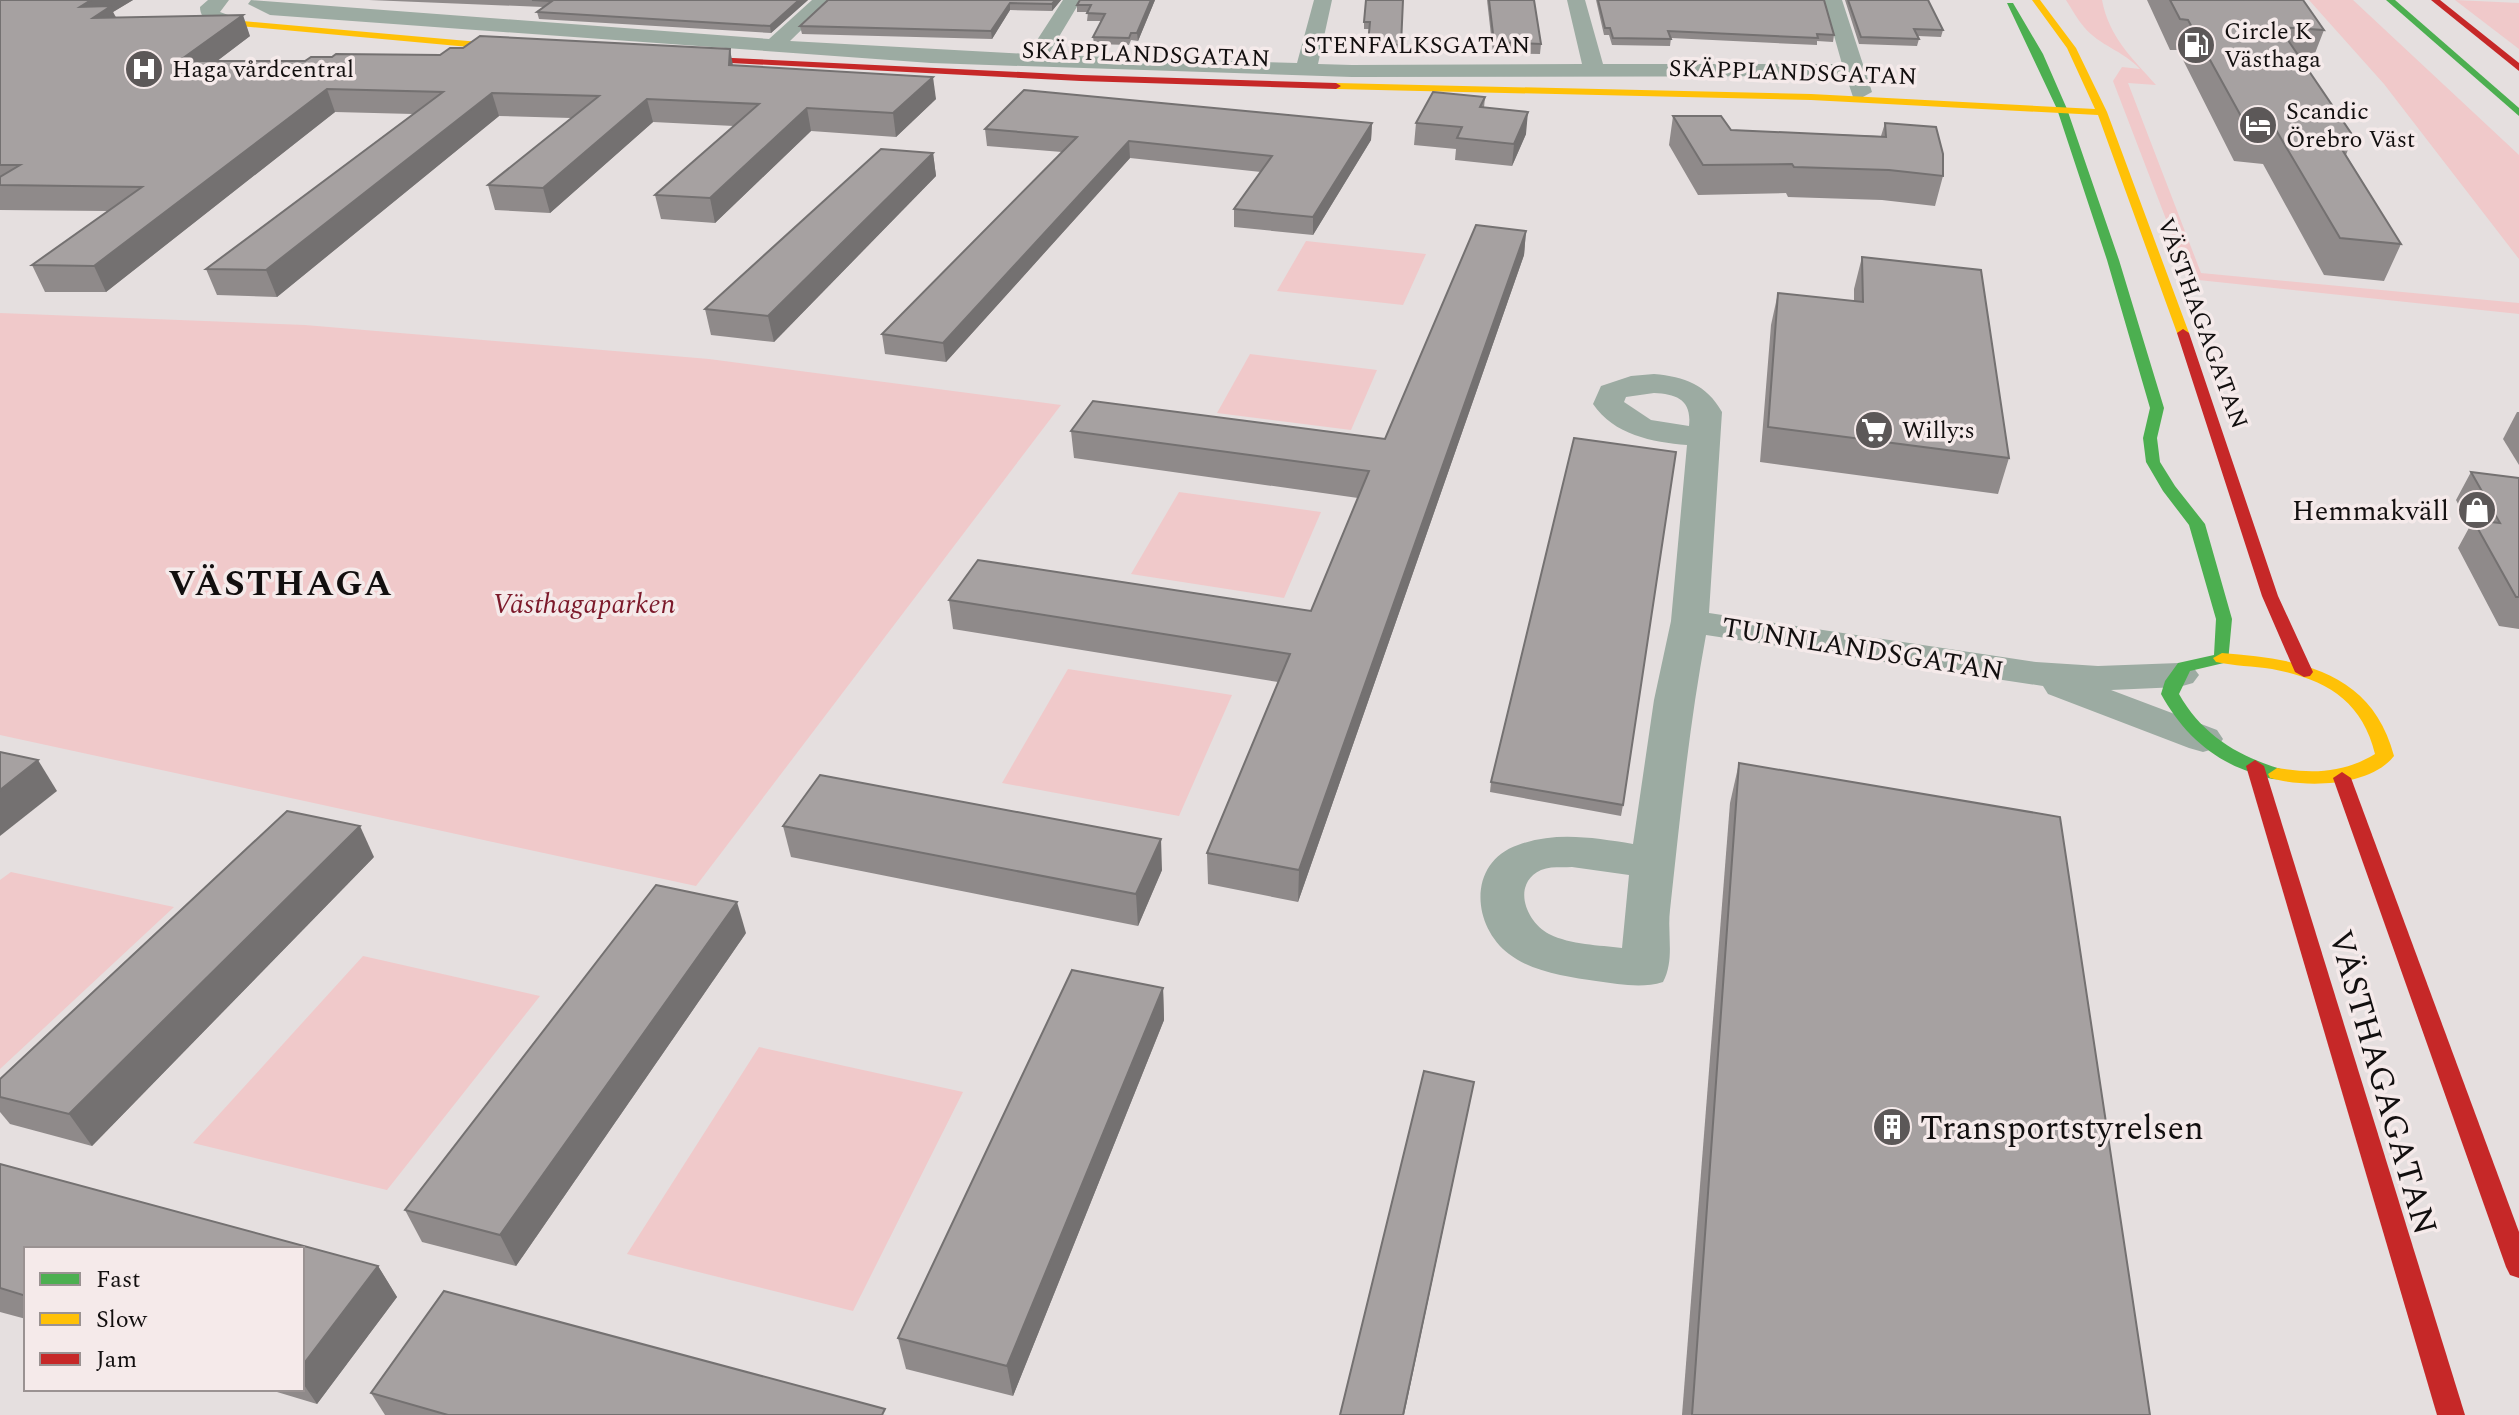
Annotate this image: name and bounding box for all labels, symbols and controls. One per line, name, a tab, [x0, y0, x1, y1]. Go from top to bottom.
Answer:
place label: Circle K Västhaga	[2224, 14, 2321, 78]
fuel station icon: Circle K Västhaga	[2175, 24, 2217, 66]
street label: STENFALKSGATAN	[1304, 28, 1530, 64]
street label: SKÄPPLANDSGATAN	[1021, 33, 1271, 77]
hospital icon: Haga vårdcentral	[123, 48, 165, 90]
street label: SKÄPPLANDSGATAN	[1668, 51, 1918, 95]
place label: Haga vårdcentral	[172, 52, 354, 88]
place label: Scandic Örebro Väst	[2286, 94, 2415, 158]
hotel icon: Scandic Örebro Väst	[2237, 104, 2279, 146]
street label: VÄSTHAGAGATAN	[2147, 213, 2257, 434]
supermarket icon: Willy:s	[1853, 409, 1895, 451]
place label: Willy:s	[1902, 413, 1975, 449]
shop icon: Hemmakväll	[2456, 489, 2498, 531]
place label: Hemmakväll	[2292, 490, 2449, 533]
district label: VÄSTHAGA	[168, 557, 394, 612]
park label: Västhagaparken	[492, 583, 676, 626]
street label: TUNNLANDSGATAN	[1719, 606, 2007, 693]
street label: VÄSTHAGAGATAN	[2314, 924, 2451, 1241]
place label: Transportstyrelsen	[1920, 1103, 2204, 1155]
building icon: Transportstyrelsen	[1871, 1106, 1913, 1148]
legend	[24, 1247, 304, 1391]
text: Fast	[96, 1262, 141, 1298]
text: Slow	[96, 1302, 148, 1338]
text: Jam	[96, 1342, 137, 1378]

